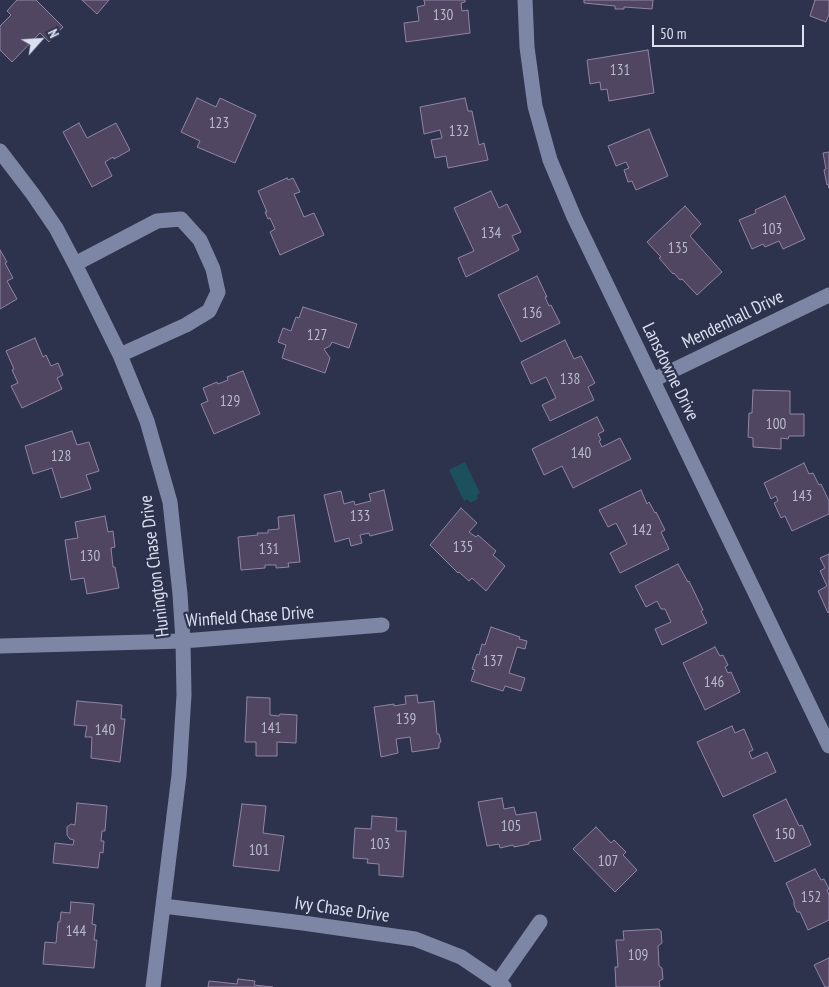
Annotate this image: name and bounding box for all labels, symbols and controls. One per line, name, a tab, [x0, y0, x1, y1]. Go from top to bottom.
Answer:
house number: 130	[433, 7, 453, 25]
north arrow	[15, 15, 65, 65]
scale bar	[654, 15, 806, 47]
text: 50 m	[660, 24, 686, 43]
text: N	[44, 26, 63, 41]
house number: 131	[610, 62, 630, 80]
house number: 123	[209, 115, 229, 133]
house number: 132	[449, 123, 469, 141]
house number: 103	[762, 221, 782, 239]
house number: 134	[481, 225, 501, 243]
house number: 135	[668, 240, 688, 258]
street label: Mendenhall Drive	[679, 286, 787, 354]
house number: 136	[522, 305, 542, 323]
street label: Lansdowne Drive	[637, 319, 703, 425]
house number: 127	[307, 327, 327, 345]
house number: 138	[560, 371, 580, 389]
house number: 129	[220, 393, 240, 411]
house number: 100	[766, 416, 786, 434]
house number: 140	[571, 445, 591, 463]
house number: 128	[51, 448, 71, 466]
house number: 143	[792, 488, 812, 506]
street label: Hunington Chase Drive	[136, 494, 174, 638]
house number: 133	[350, 508, 370, 526]
house number: 142	[632, 522, 652, 540]
house number: 135	[453, 539, 473, 557]
house number: 131	[259, 541, 279, 559]
house number: 130	[80, 548, 100, 566]
street label: Winfield Chase Drive	[185, 602, 315, 632]
house number: 137	[483, 653, 503, 671]
house number: 146	[704, 674, 724, 692]
house number: 139	[396, 711, 416, 729]
house number: 141	[261, 720, 281, 738]
house number: 140	[95, 722, 115, 740]
house number: 105	[501, 818, 521, 836]
house number: 150	[775, 826, 795, 844]
house number: 103	[370, 836, 390, 854]
house number: 101	[249, 842, 269, 860]
house number: 107	[598, 853, 618, 871]
house number: 152	[801, 889, 821, 907]
street label: Ivy Chase Drive	[293, 893, 391, 927]
house number: 144	[66, 923, 86, 941]
house number: 109	[628, 947, 648, 965]

